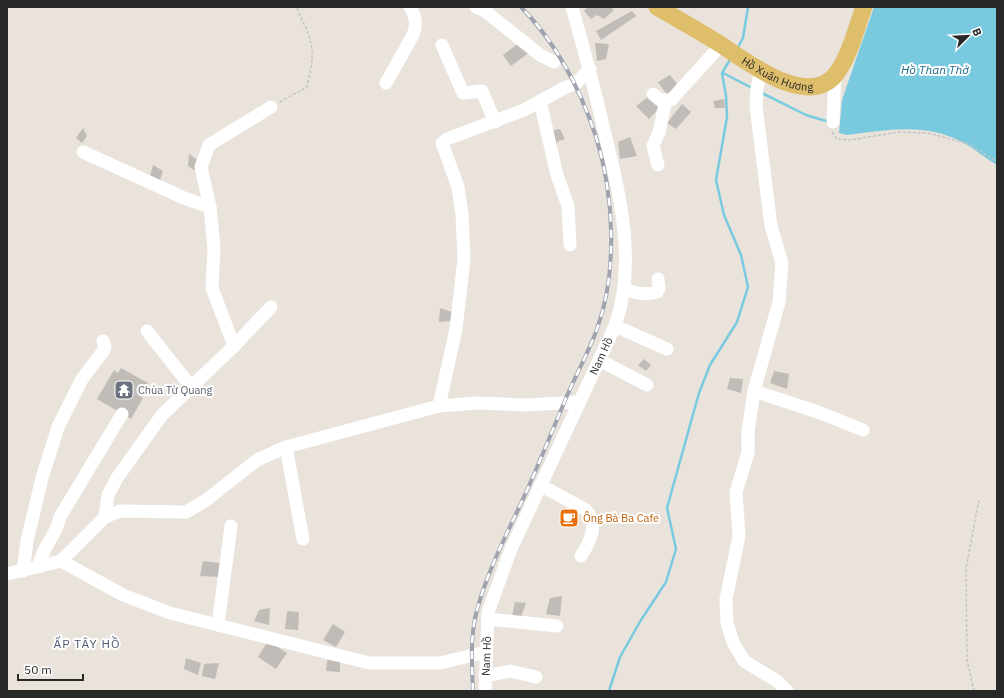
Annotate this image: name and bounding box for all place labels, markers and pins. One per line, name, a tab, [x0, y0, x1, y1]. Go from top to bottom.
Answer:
temple icon: Chùa Từ Quang	[113, 379, 135, 401]
place label: Chùa Từ Quang	[138, 383, 213, 397]
cafe icon: Ông Bà Ba Cafe	[558, 507, 580, 529]
place label: Ông Bà Ba Cafe	[583, 511, 659, 525]

